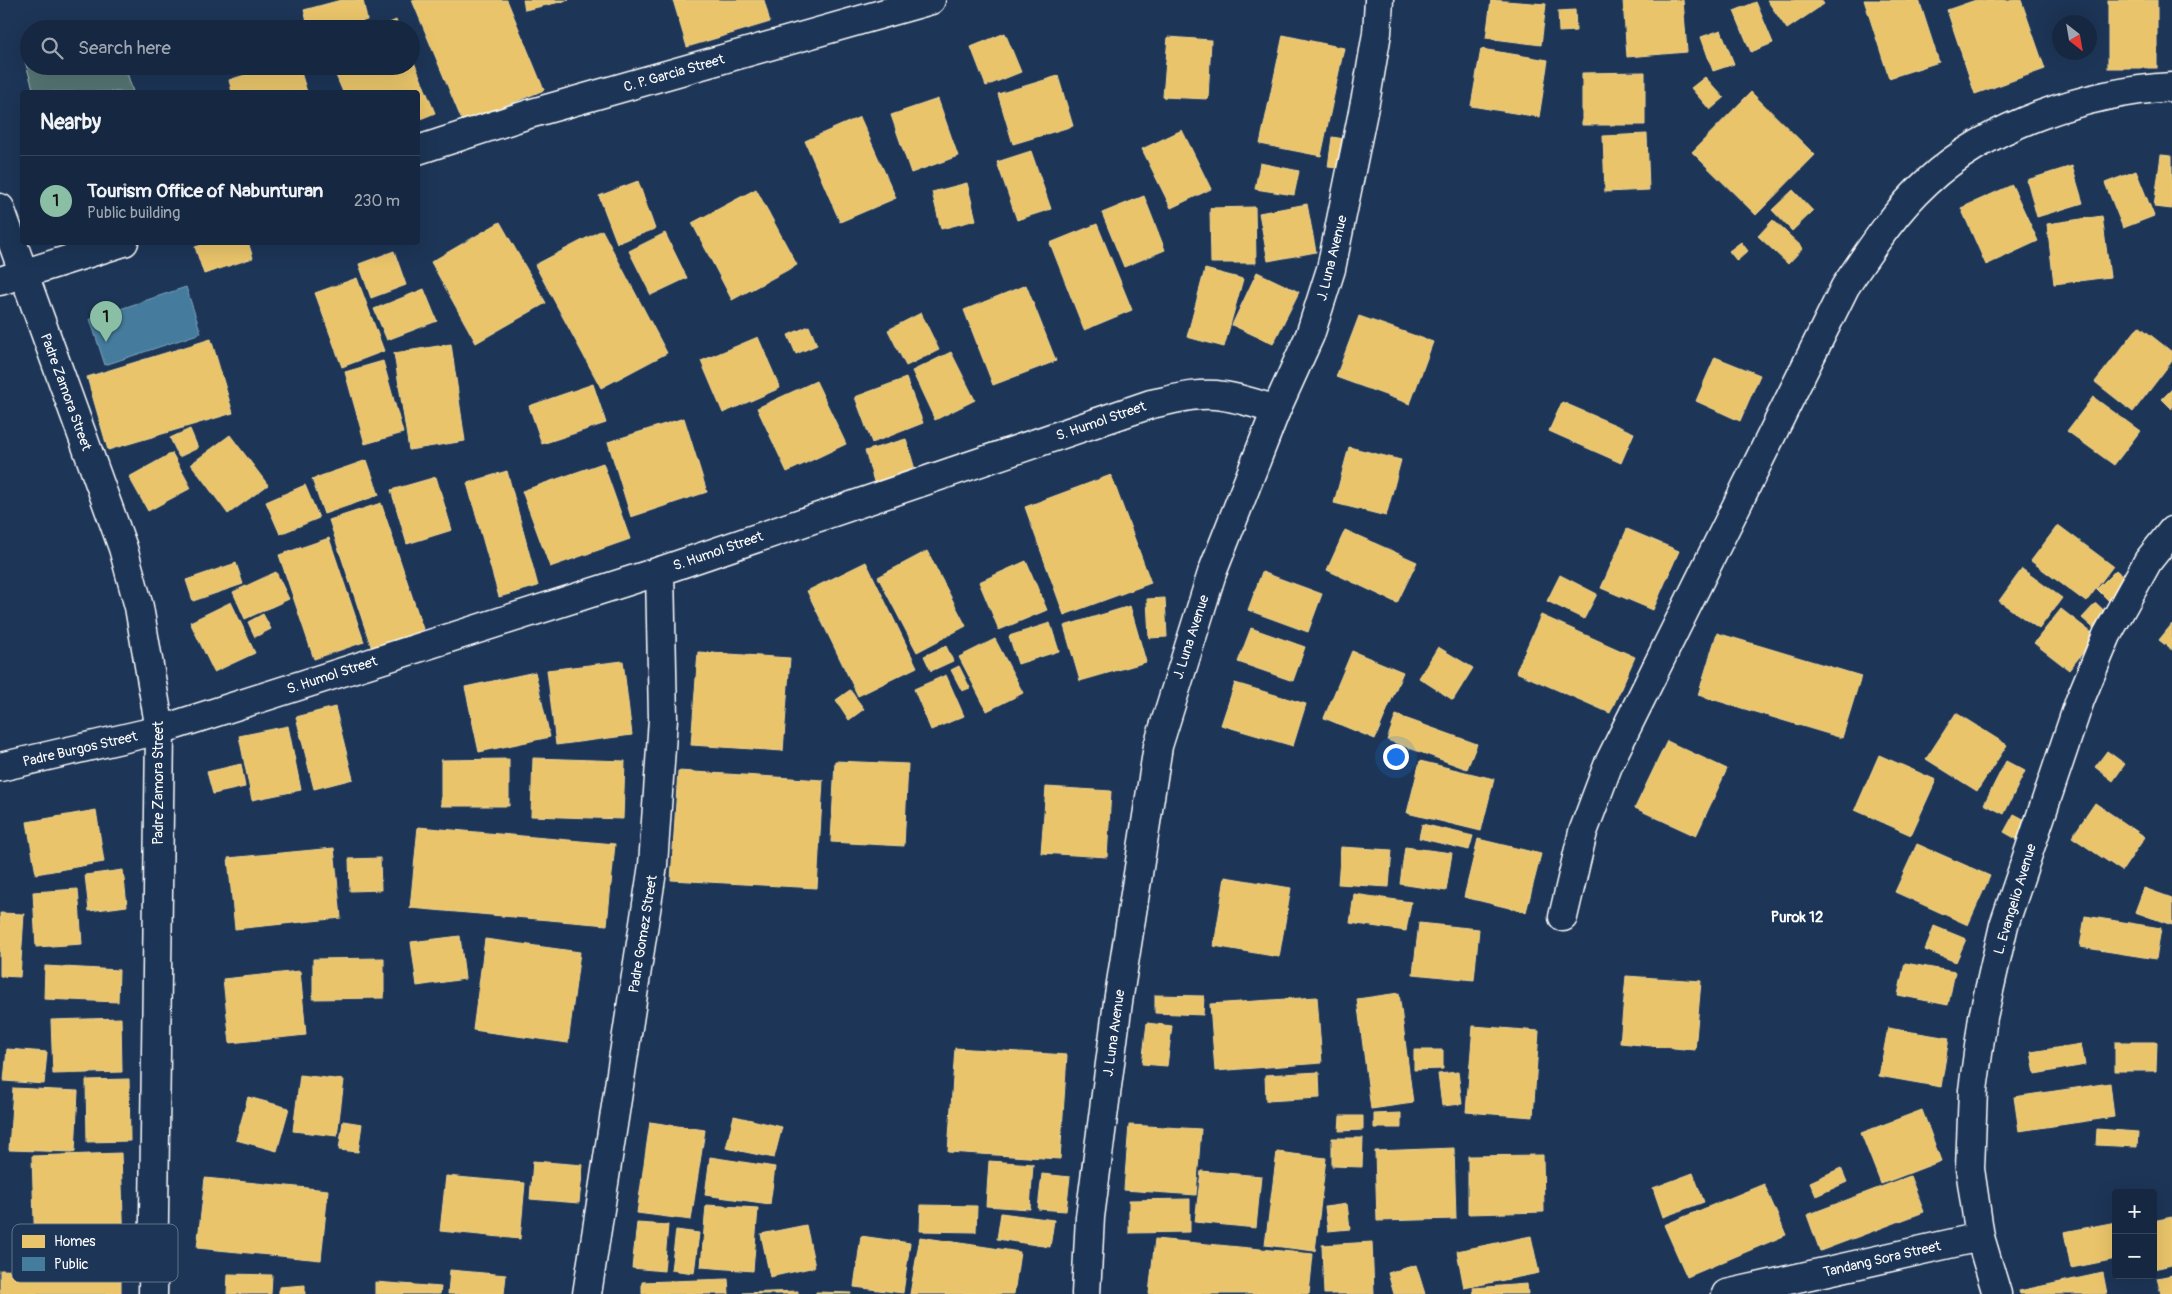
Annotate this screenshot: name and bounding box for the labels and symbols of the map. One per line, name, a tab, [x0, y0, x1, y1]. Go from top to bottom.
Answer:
north arrow	[2052, 15, 2097, 60]
street label: C. P. Garcia Street	[622, 50, 727, 95]
street label: J. Luna Avenue	[1313, 213, 1351, 303]
pin: 1	[90, 301, 122, 342]
street label: Padre Zamora Street	[37, 331, 95, 453]
street label: S. Humol Street	[1054, 398, 1149, 444]
street label: S. Humol Street	[671, 528, 766, 574]
street label: J. Luna Avenue	[1169, 593, 1213, 681]
street label: S. Humol Street	[285, 652, 380, 698]
street label: Padre Zamora Street	[150, 721, 167, 845]
street label: Padre Burgos Street	[21, 727, 139, 770]
your location	[1383, 744, 1409, 770]
street label: L. Evangelio Avenue	[1990, 841, 2040, 956]
street label: Padre Gomez Street	[625, 873, 661, 994]
district label: Purok 12	[1771, 908, 1823, 927]
street label: J. Luna Avenue	[1099, 988, 1129, 1078]
legend	[12, 1224, 178, 1282]
text: Homes	[54, 1233, 96, 1250]
street label: Tandang Sora Street	[1822, 1237, 1943, 1281]
text: Public	[54, 1256, 89, 1273]

